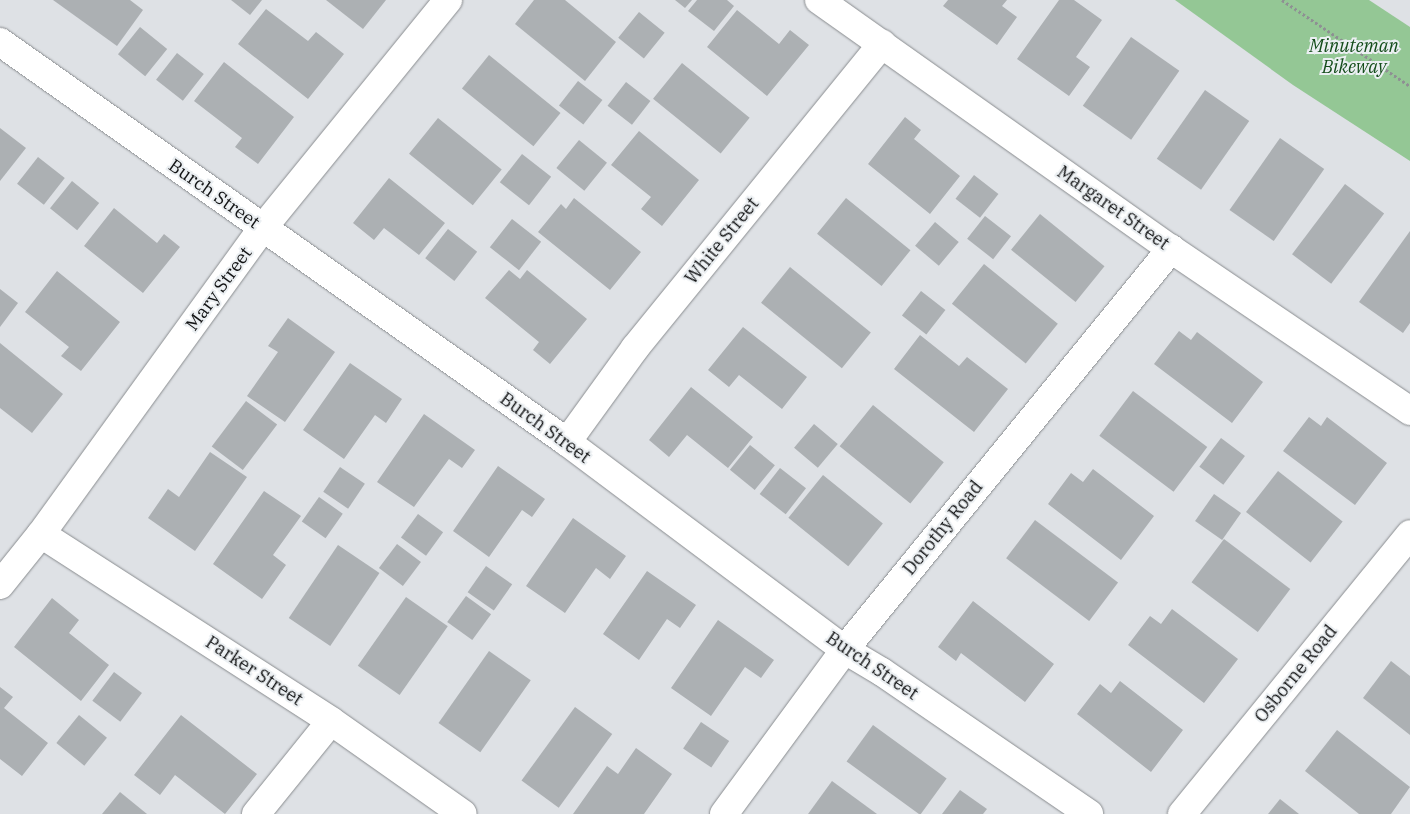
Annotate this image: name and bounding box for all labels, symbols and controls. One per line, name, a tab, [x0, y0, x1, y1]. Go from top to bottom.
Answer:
park label: Minuteman Bikeway	[1309, 36, 1399, 78]
street label: Burch Street	[164, 155, 264, 233]
street label: Margaret Street	[1053, 161, 1173, 255]
street label: White Street	[681, 193, 763, 289]
street label: Mary Street	[181, 243, 257, 335]
street label: Burch Street	[496, 388, 594, 468]
street label: Dorothy Road	[898, 476, 988, 580]
street label: Osborne Road	[1250, 621, 1342, 727]
street label: Burch Street	[822, 627, 922, 705]
street label: Parker Street	[201, 632, 307, 710]

